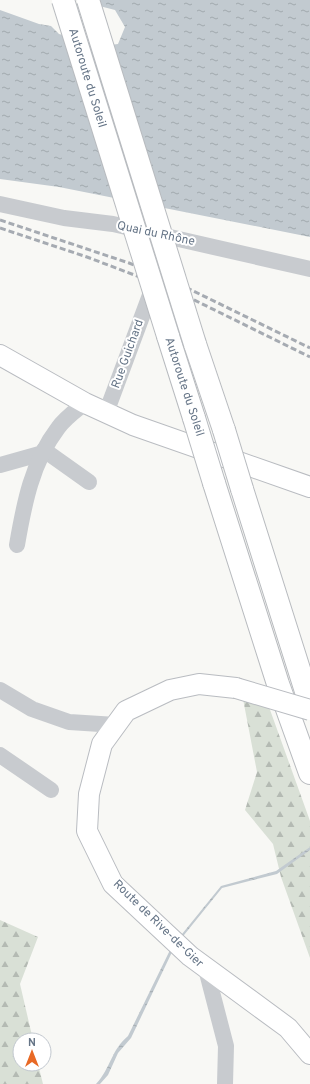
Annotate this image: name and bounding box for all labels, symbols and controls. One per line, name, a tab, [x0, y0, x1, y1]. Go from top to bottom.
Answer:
street label: Autoroute du Soleil	[64, 26, 110, 130]
street label: Quai du Rhône	[116, 218, 196, 250]
street label: Rue Guichard	[108, 317, 148, 391]
street label: Autoroute du Soleil	[160, 335, 208, 439]
street label: Route de Rive-de-Gier	[109, 877, 207, 972]
north arrow	[12, 1032, 52, 1072]
text: N	[28, 1036, 36, 1050]

